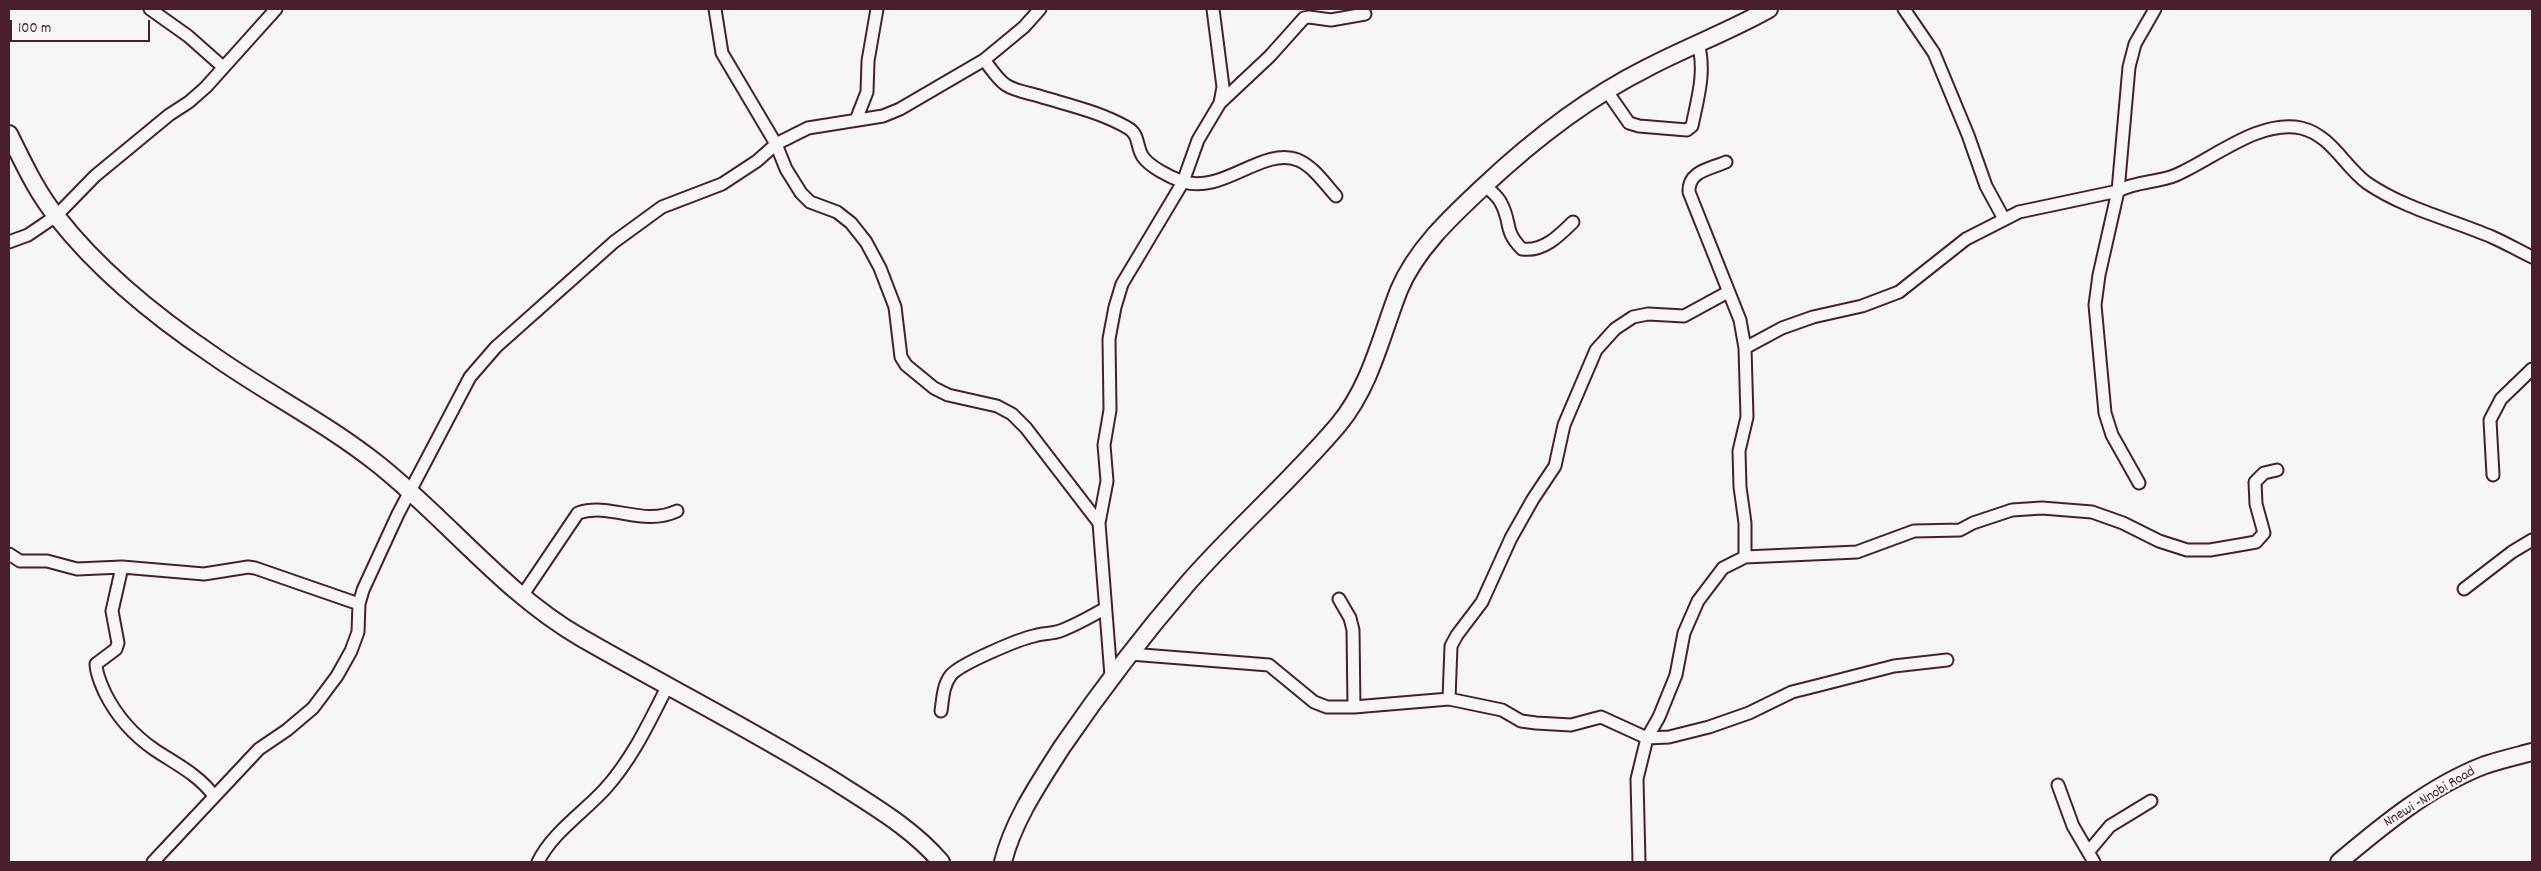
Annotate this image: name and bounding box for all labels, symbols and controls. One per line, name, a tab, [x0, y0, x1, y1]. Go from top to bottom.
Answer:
scale bar	[12, 10, 152, 42]
text: 100 m	[18, 18, 51, 40]
street label: Nnewi -Nnobi Road	[2381, 764, 2479, 832]

